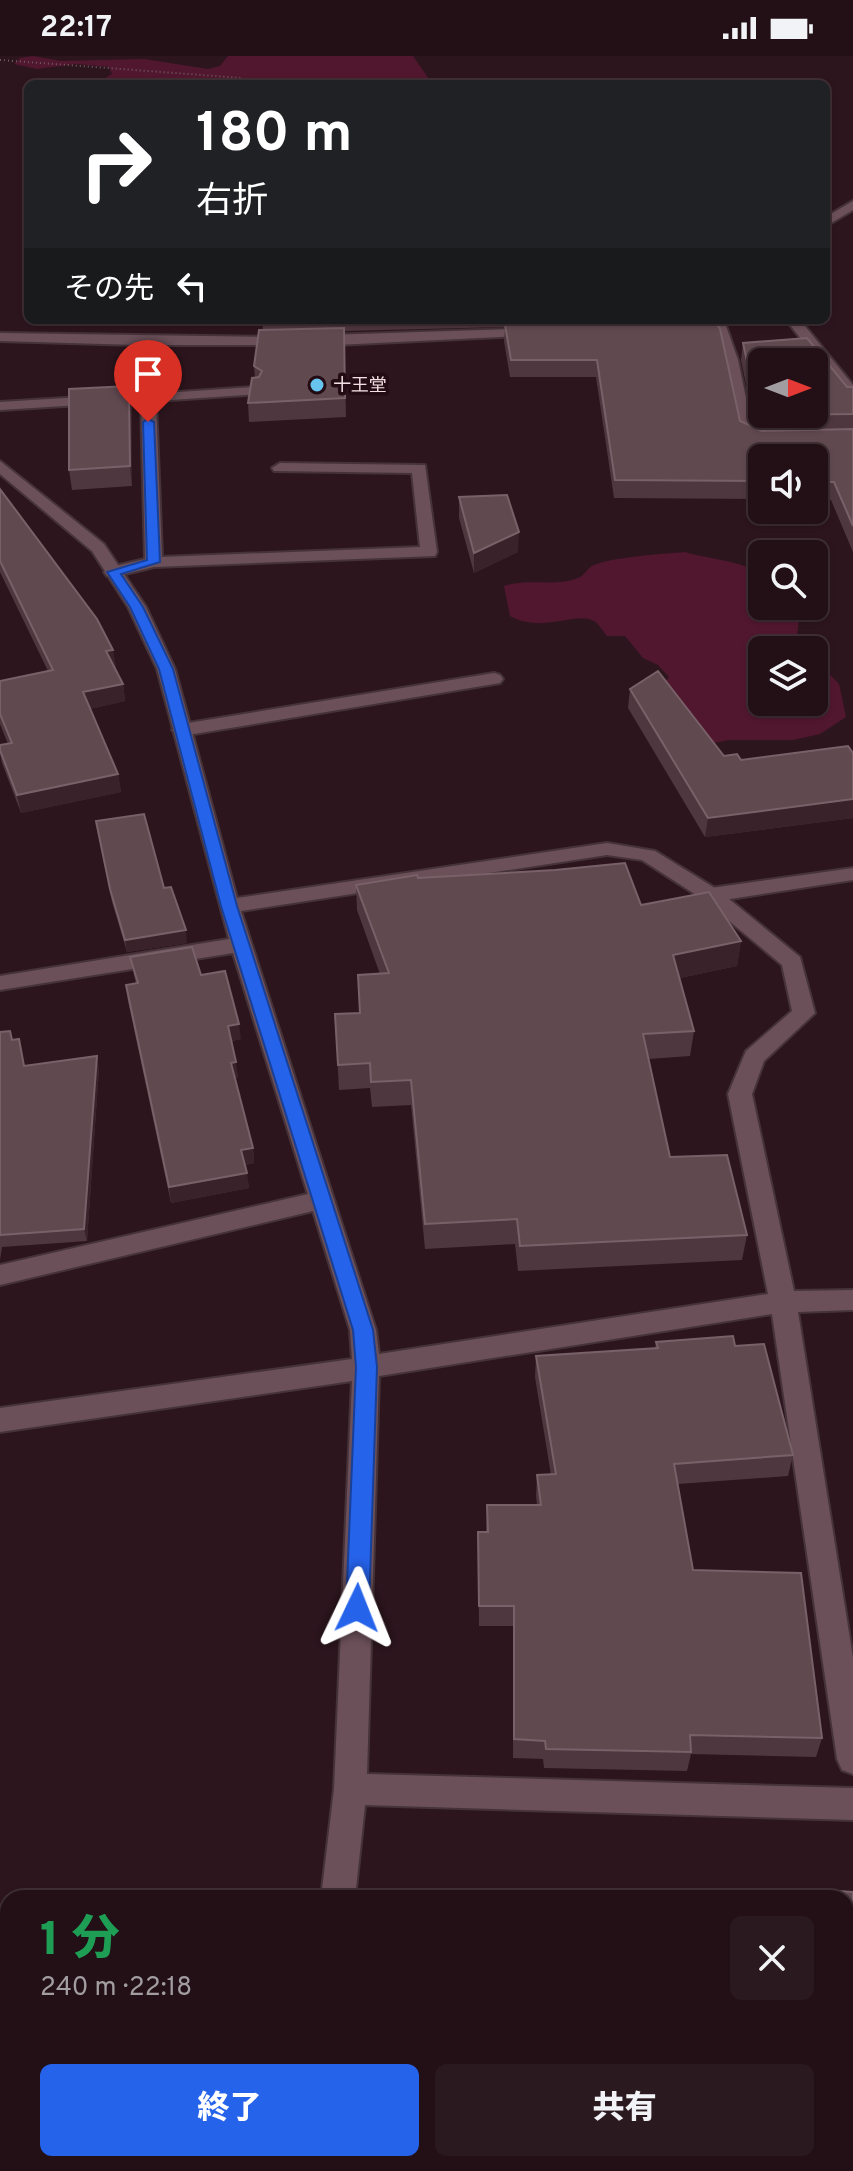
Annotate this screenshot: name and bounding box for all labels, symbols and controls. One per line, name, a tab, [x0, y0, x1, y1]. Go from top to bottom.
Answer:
text: 22:17	[40, 10, 112, 47]
text: 180 m	[196, 101, 353, 171]
icon: right	[64, 112, 168, 216]
text: 右折	[196, 180, 268, 226]
icon: left	[170, 264, 214, 308]
text: その先	[64, 272, 154, 309]
pin	[114, 340, 182, 422]
north arrow	[748, 348, 828, 428]
map controls	[748, 348, 828, 716]
icon: arrive	[126, 352, 170, 396]
place label: 十王堂	[333, 375, 387, 398]
marker: 十王堂	[308, 376, 326, 394]
button: sound	[748, 444, 828, 524]
button: search	[748, 540, 828, 620]
button: layers	[748, 636, 828, 716]
position arrow	[315, 1566, 399, 1650]
text: 1 分	[40, 1912, 120, 1972]
button: close	[730, 1916, 814, 2000]
text: 240 m · 22:18	[40, 1972, 192, 2005]
button: 終了	[40, 2064, 419, 2156]
button: 共有	[435, 2064, 814, 2156]

